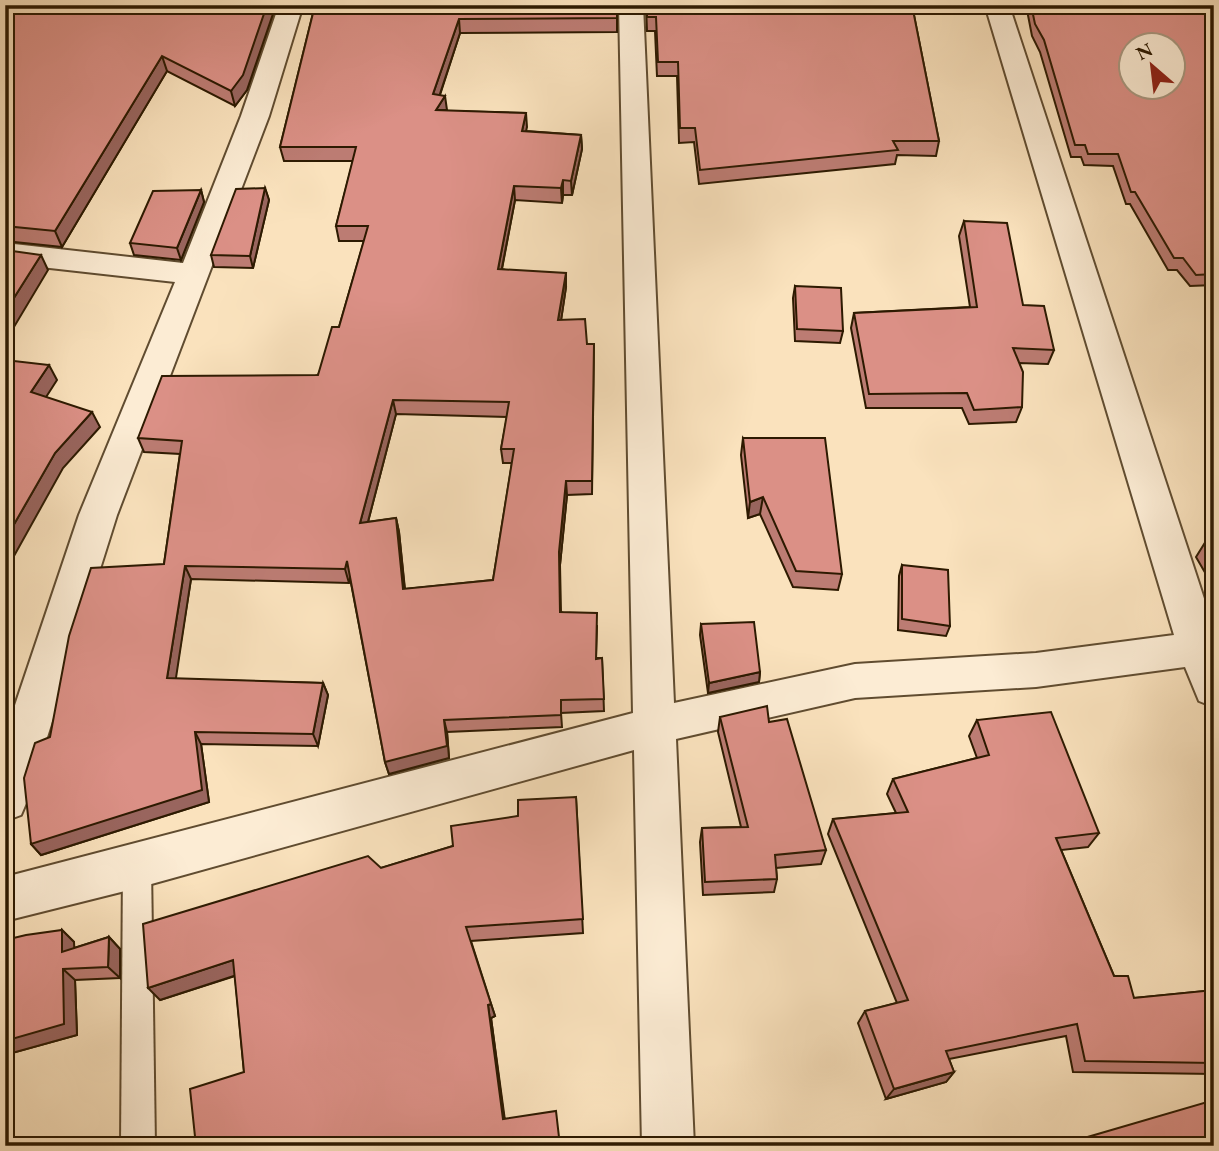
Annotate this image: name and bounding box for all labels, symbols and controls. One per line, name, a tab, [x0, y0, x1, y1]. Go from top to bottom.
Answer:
north arrow	[1118, 32, 1188, 102]
text: N	[1132, 36, 1157, 66]

